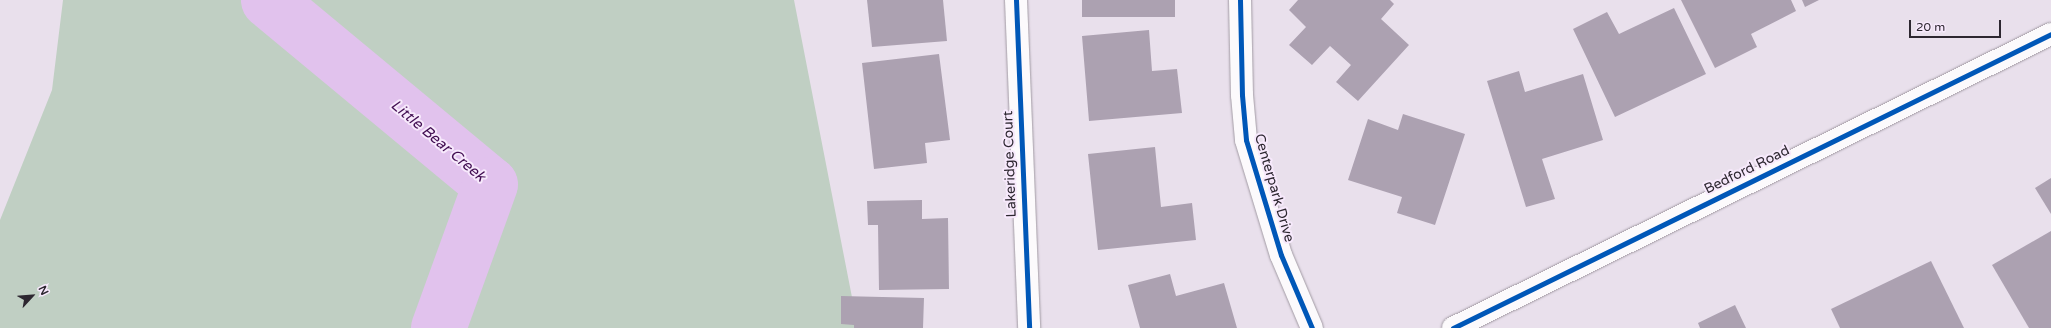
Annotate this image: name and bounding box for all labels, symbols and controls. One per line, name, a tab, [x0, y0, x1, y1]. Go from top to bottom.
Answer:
scale bar	[1911, 12, 2003, 38]
text: 20 m	[1916, 20, 1945, 34]
water label: Little Bear Creek	[387, 96, 489, 186]
street label: Lakeridge Court	[1000, 110, 1020, 218]
street label: Centerpark Drive	[1250, 132, 1298, 244]
street label: Bedford Road	[1702, 142, 1792, 198]
north arrow	[12, 276, 52, 316]
text: N	[35, 284, 51, 297]

